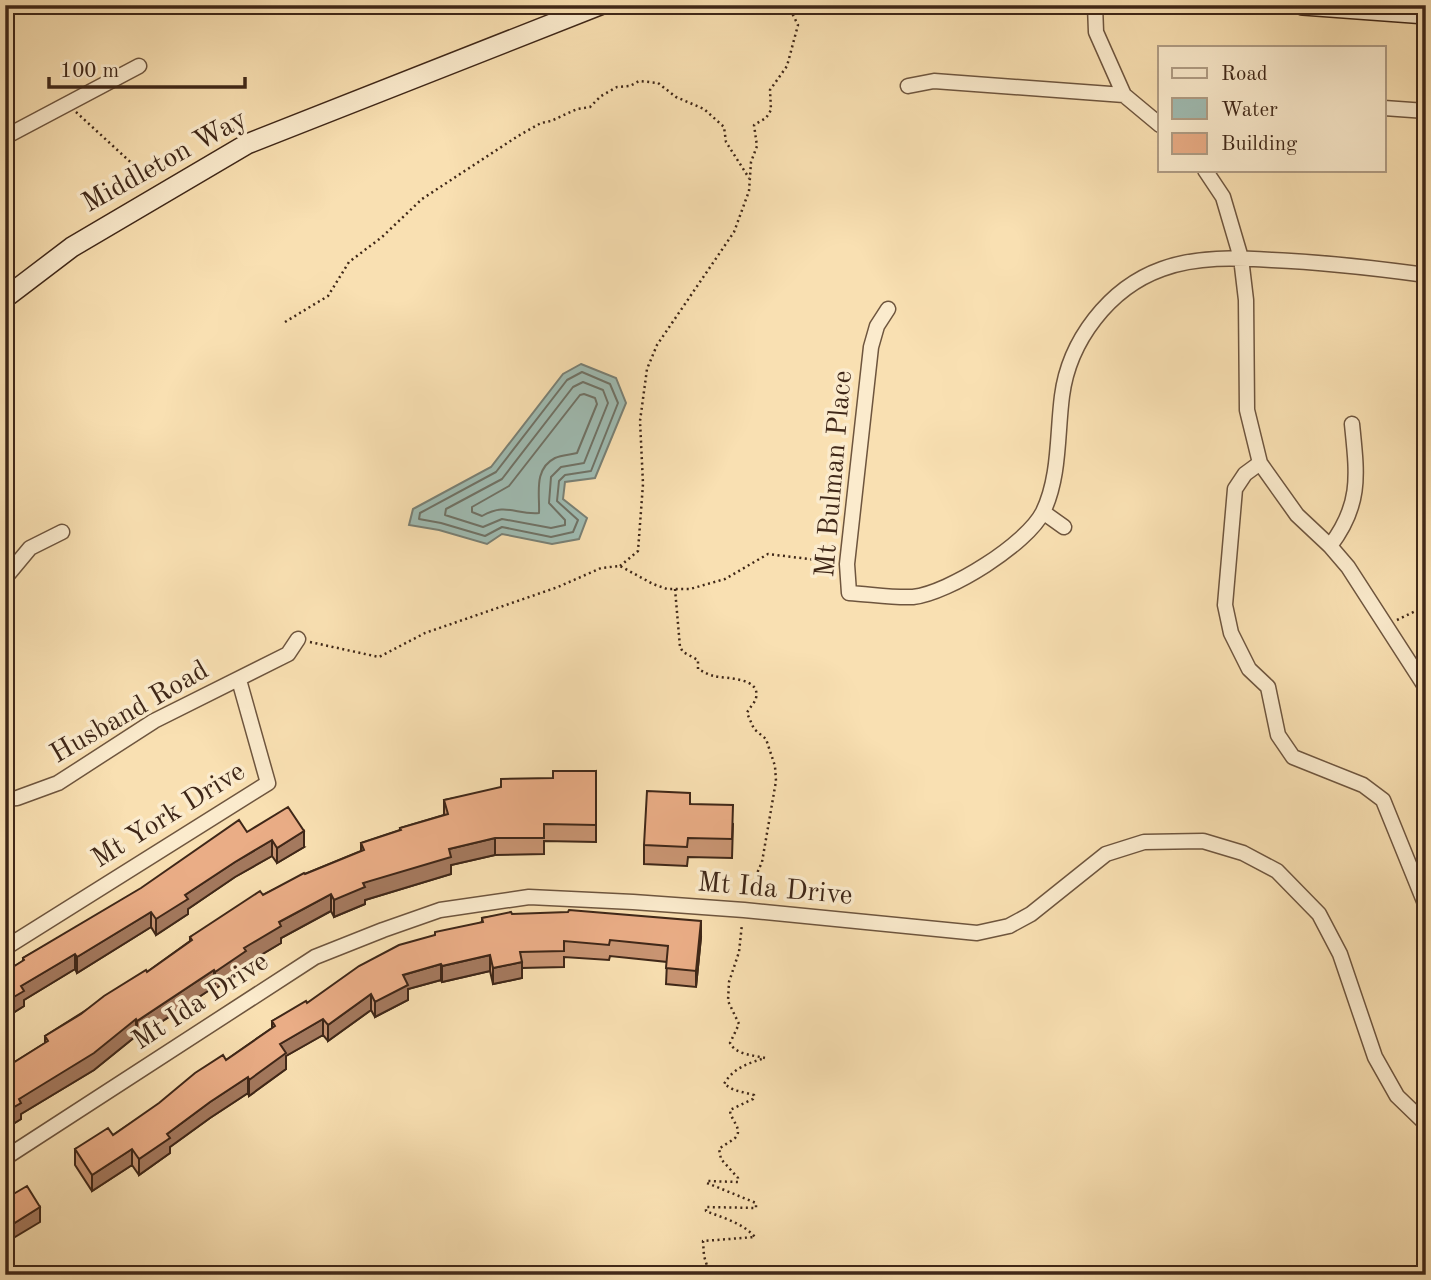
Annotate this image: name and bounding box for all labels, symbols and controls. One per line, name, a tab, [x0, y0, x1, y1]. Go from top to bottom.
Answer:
scale bar	[49, 46, 245, 90]
legend	[1158, 46, 1386, 172]
text: 100 m	[60, 61, 119, 82]
text: Road	[1221, 64, 1268, 85]
text: Water	[1221, 100, 1278, 121]
street label: Middleton Way	[78, 105, 252, 219]
text: Building	[1221, 134, 1298, 155]
street label: Mt Bulman Place	[812, 369, 858, 579]
street label: Husband Road	[46, 657, 214, 769]
street label: Mt York Drive	[88, 758, 250, 874]
street label: Mt Ida Drive	[696, 869, 854, 911]
street label: Mt Ida Drive	[128, 948, 274, 1056]

